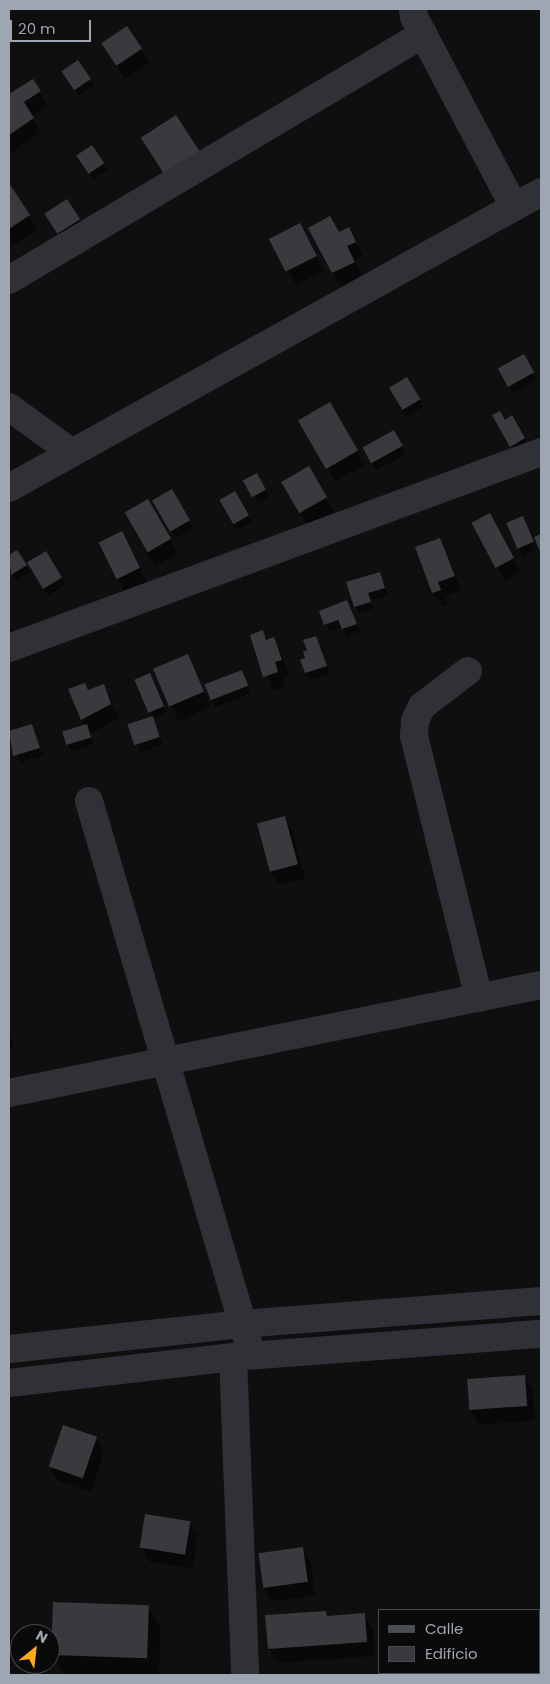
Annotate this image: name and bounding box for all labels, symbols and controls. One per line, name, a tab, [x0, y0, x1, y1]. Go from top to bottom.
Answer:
scale bar	[12, 10, 94, 42]
text: 20 m	[18, 18, 56, 39]
legend	[378, 1609, 540, 1674]
text: Calle	[425, 1618, 463, 1639]
north arrow	[10, 1624, 60, 1674]
text: N	[32, 1625, 51, 1648]
text: Edificio	[425, 1643, 478, 1664]

